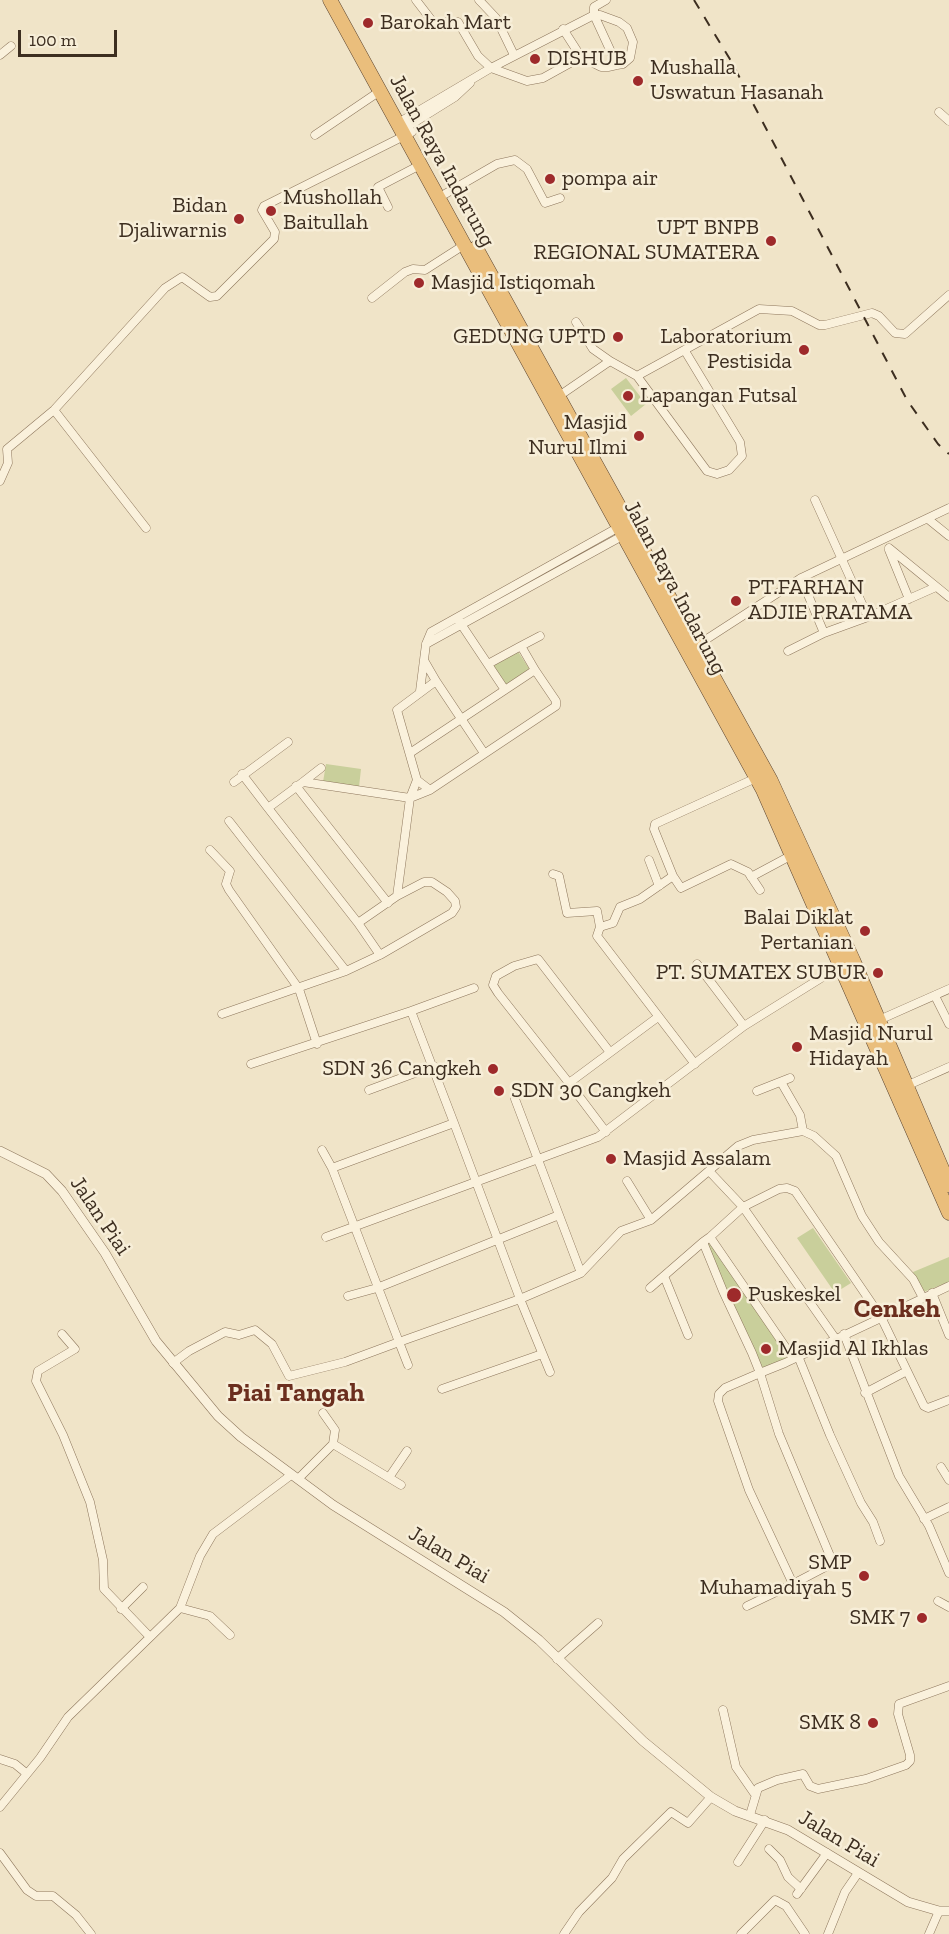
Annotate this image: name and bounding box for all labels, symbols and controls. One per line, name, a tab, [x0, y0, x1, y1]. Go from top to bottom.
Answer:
place label: Barokah Mart	[380, 10, 511, 36]
marker: Barokah Mart	[361, 16, 375, 30]
scale bar	[21, 18, 120, 56]
text: 100 m	[29, 29, 76, 51]
place label: DISHUB	[547, 46, 627, 72]
marker: DISHUB	[528, 52, 542, 66]
place label: Mushalla Uswatun Hasanah	[650, 55, 823, 106]
street label: Jalan Raya Indarung	[384, 70, 500, 252]
marker: Mushalla Uswatun Hasanah	[631, 74, 645, 88]
place label: pompa air	[562, 166, 658, 192]
marker: pompa air	[543, 172, 557, 186]
place label: Mushollah Baitullah	[283, 185, 382, 236]
place label: Bidan Djaliwarnis	[118, 193, 227, 244]
marker: Mushollah Baitullah	[264, 204, 278, 218]
marker: Bidan Djaliwarnis	[232, 212, 246, 226]
place label: UPT BNPB REGIONAL SUMATERA	[533, 215, 759, 266]
marker: UPT BNPB REGIONAL SUMATERA	[764, 234, 778, 248]
place label: Masjid Istiqomah	[431, 270, 595, 296]
marker: Masjid Istiqomah	[412, 276, 426, 290]
place label: GEDUNG UPTD	[453, 324, 606, 350]
place label: Laboratorium Pestisida	[660, 324, 792, 376]
marker: GEDUNG UPTD	[611, 330, 625, 344]
marker: Laboratorium Pestisida	[797, 343, 811, 357]
place label: Lapangan Futsal	[640, 383, 797, 409]
marker: Lapangan Futsal	[621, 389, 635, 403]
place label: Masjid Nurul Ilmi	[528, 410, 627, 462]
marker: Masjid Nurul Ilmi	[632, 429, 646, 443]
street label: Jalan Raya Indarung	[618, 496, 732, 680]
place label: PT.FARHAN ADJIE PRATAMA	[748, 575, 912, 626]
marker: PT.FARHAN ADJIE PRATAMA	[729, 594, 743, 608]
place label: Balai Diklat Pertanian	[744, 905, 853, 956]
marker: Balai Diklat Pertanian	[858, 924, 872, 938]
place label: PT. SUMATEX SUBUR	[656, 960, 866, 986]
marker: PT. SUMATEX SUBUR	[871, 966, 885, 980]
place label: Masjid Nurul Hidayah	[809, 1021, 933, 1072]
marker: Masjid Nurul Hidayah	[790, 1040, 804, 1054]
place label: SDN 36 Cangkeh	[322, 1056, 481, 1082]
marker: SDN 36 Cangkeh	[486, 1062, 500, 1076]
place label: SDN 30 Cangkeh	[511, 1078, 671, 1104]
marker: SDN 30 Cangkeh	[492, 1084, 506, 1098]
place label: Masjid Assalam	[623, 1146, 771, 1172]
marker: Masjid Assalam	[604, 1152, 618, 1166]
street label: Jalan Piai	[64, 1171, 136, 1261]
place label: Puskeskel	[748, 1282, 841, 1308]
marker: Puskeskel	[725, 1286, 743, 1304]
district label: Cenkeh	[854, 1294, 940, 1326]
place label: Masjid Al Ikhlas	[778, 1336, 928, 1362]
marker: Masjid Al Ikhlas	[759, 1342, 773, 1356]
district label: Piai Tangah	[227, 1378, 365, 1410]
street label: Jalan Piai	[404, 1521, 494, 1589]
place label: SMP Muhamadiyah 5	[700, 1550, 852, 1602]
marker: SMP Muhamadiyah 5	[857, 1569, 871, 1583]
place label: SMK 7	[849, 1605, 910, 1631]
marker: SMK 7	[915, 1611, 929, 1625]
place label: SMK 8	[799, 1710, 861, 1736]
marker: SMK 8	[866, 1716, 880, 1730]
street label: Jalan Piai	[794, 1805, 884, 1873]

